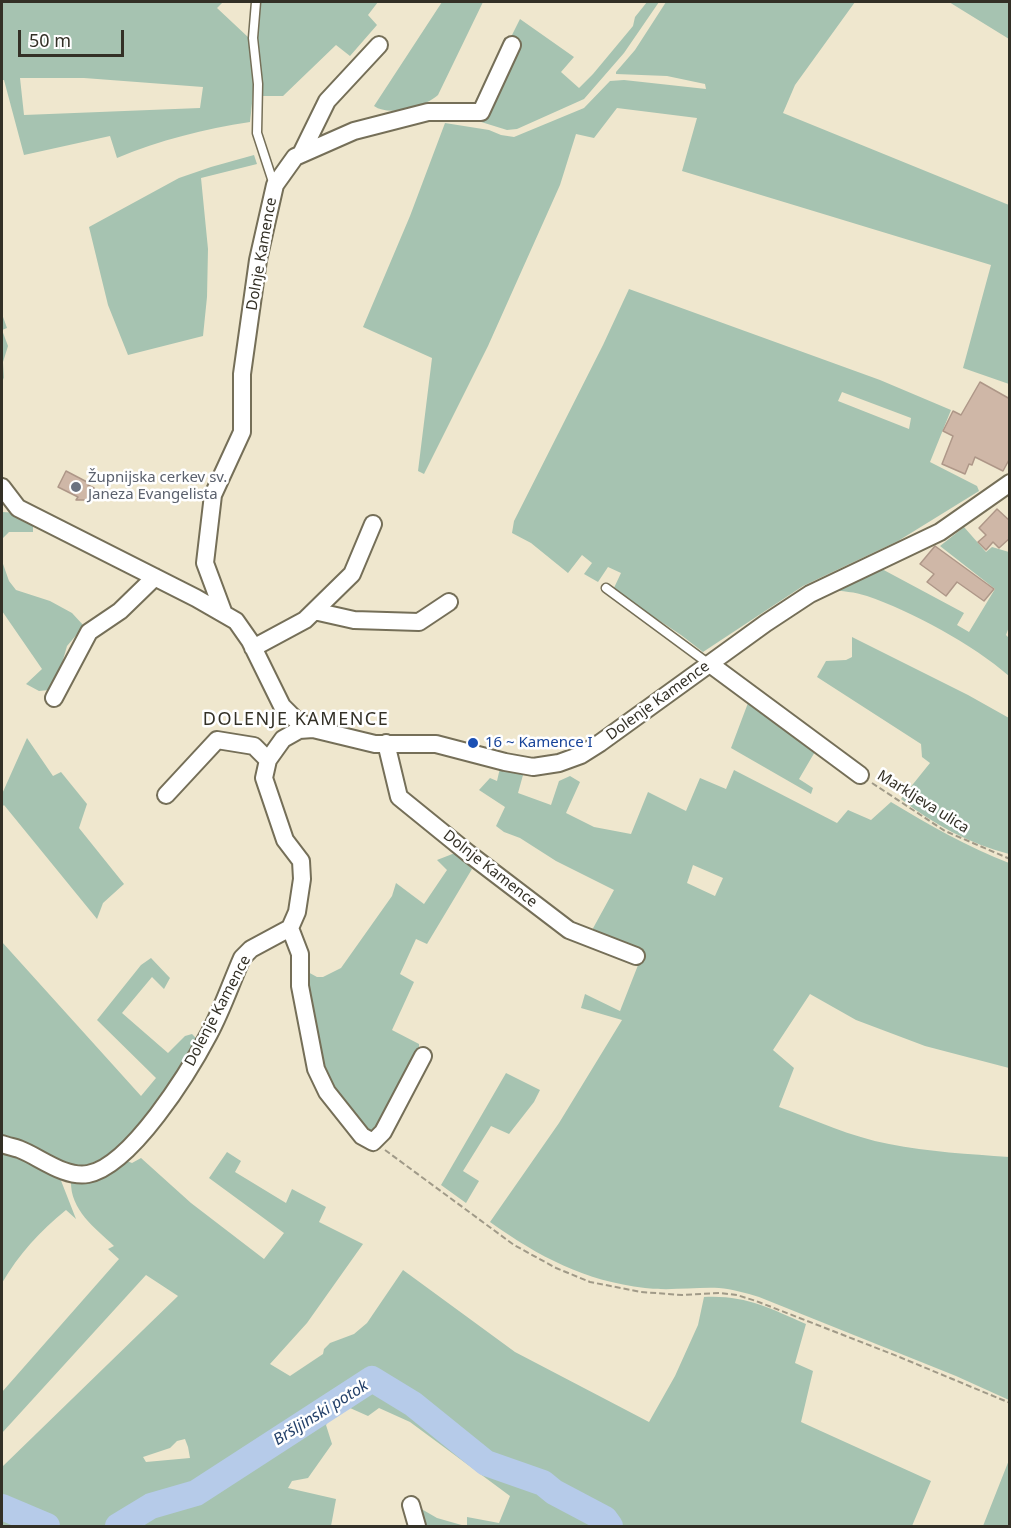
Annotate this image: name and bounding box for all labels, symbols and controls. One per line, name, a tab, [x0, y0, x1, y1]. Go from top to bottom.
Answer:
scale bar	[21, 18, 128, 56]
text: 50 m	[29, 28, 71, 52]
street label: Dolnje Kamence	[243, 196, 281, 312]
place label: Župnijska cerkev sv. Janeza Evangelista	[88, 469, 227, 504]
marker: Župnijska cerkev sv. Janeza Evangelista	[69, 480, 83, 494]
street label: Dolenje Kamence	[603, 658, 713, 744]
district label: DOLENJE KAMENCE	[203, 709, 389, 731]
place label: 16 ~ Kamence I	[485, 734, 593, 752]
marker: 16 ~ Kamence I	[466, 736, 480, 750]
street label: Markljeva ulica	[874, 767, 972, 837]
street label: Dolnje Kamence	[439, 827, 541, 911]
street label: Dolenje Kamence	[181, 952, 255, 1070]
water label: Bršljinski potok	[270, 1376, 372, 1450]

